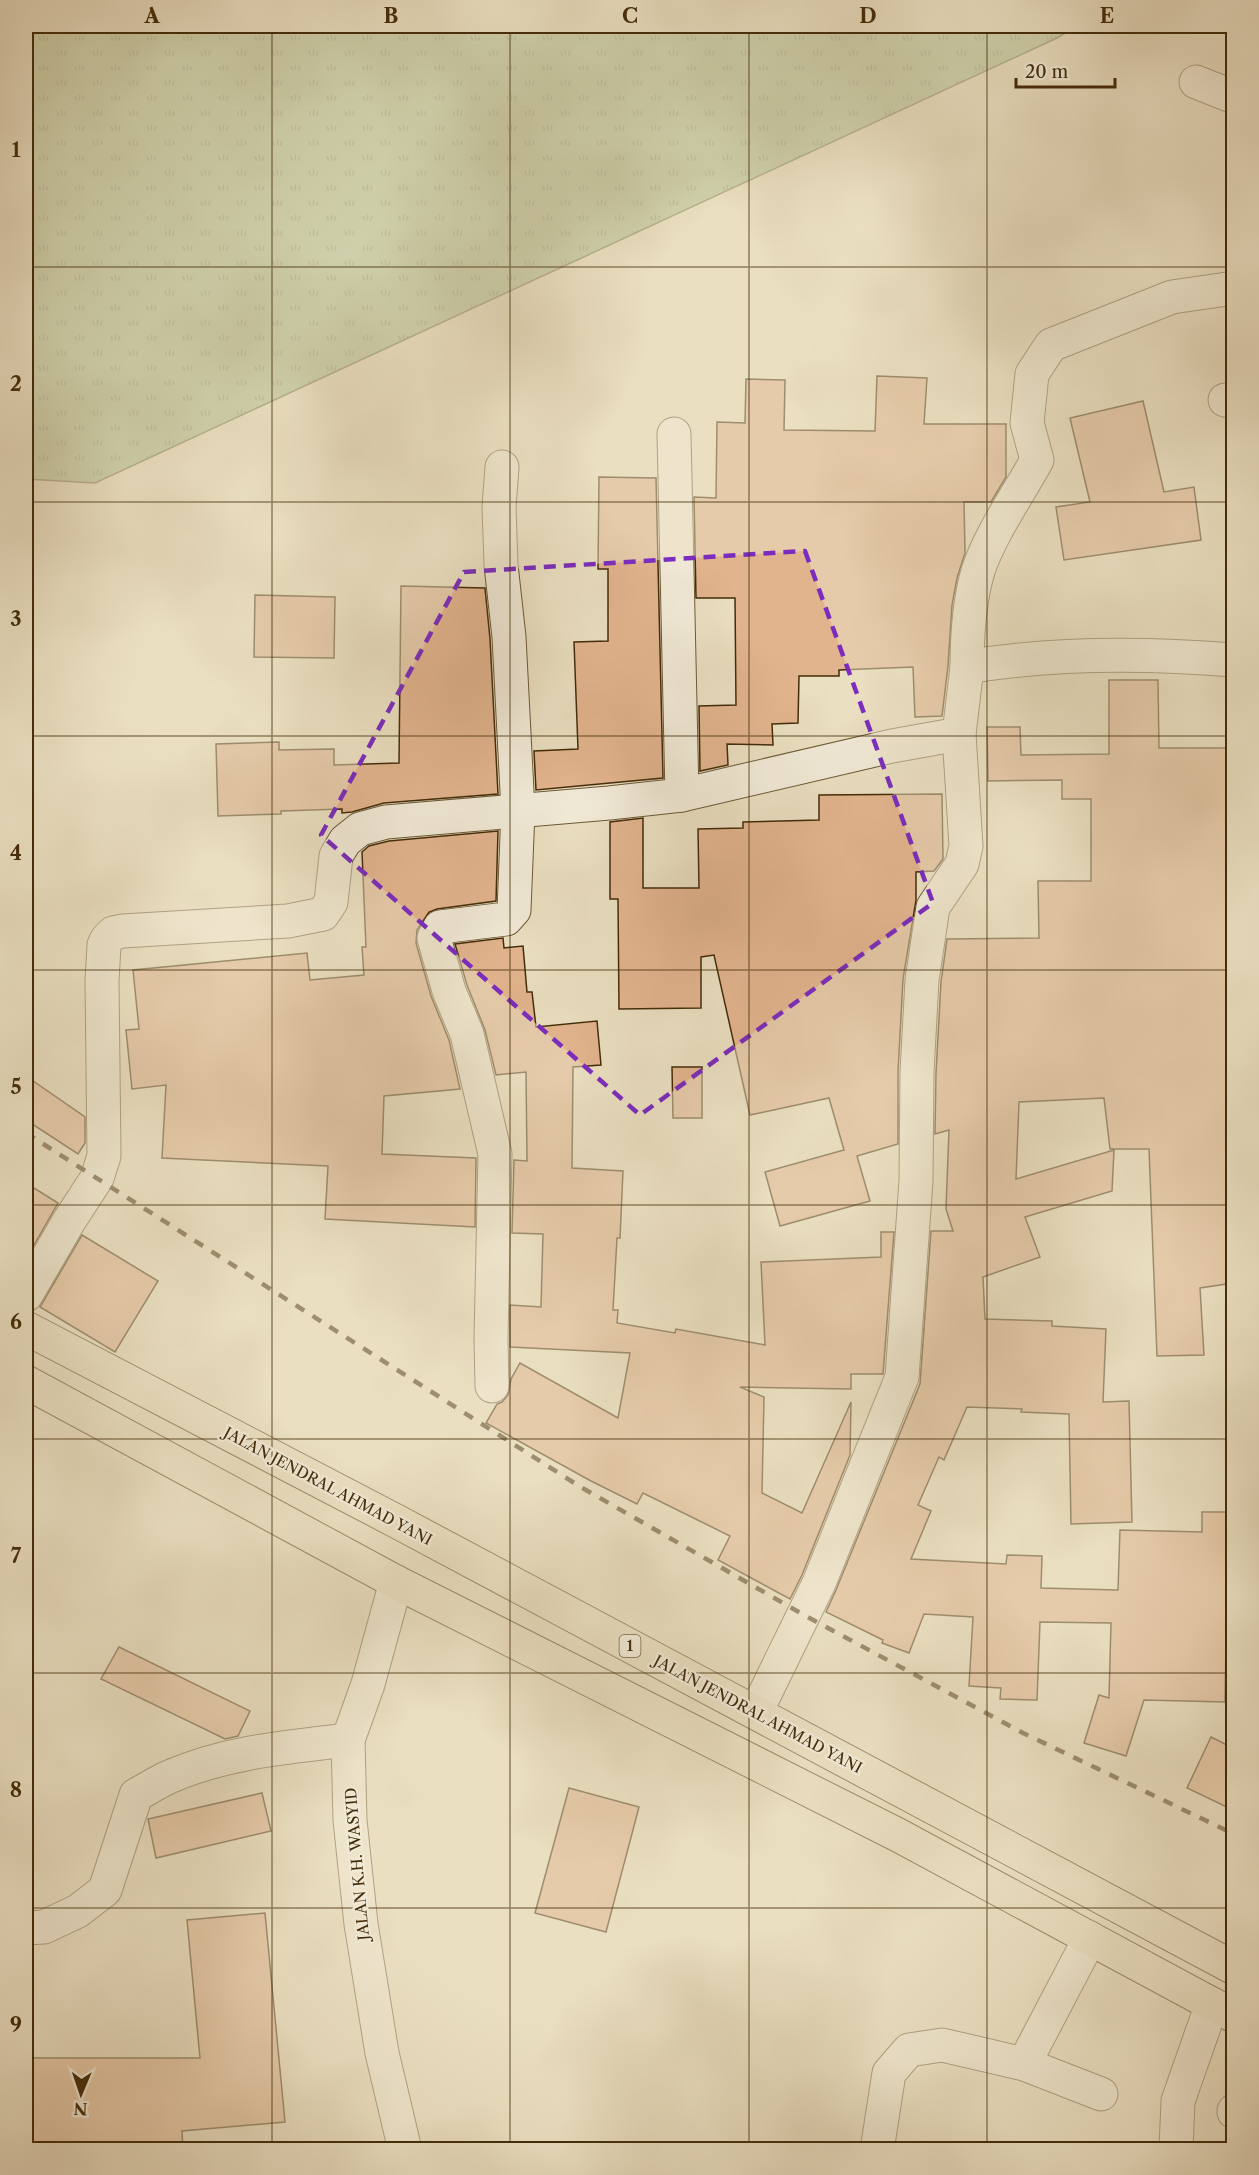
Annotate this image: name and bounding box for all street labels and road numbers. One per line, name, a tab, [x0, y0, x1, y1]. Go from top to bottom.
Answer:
street label: JALAN JENDRAL AHMAD YANI	[219, 1422, 435, 1549]
road number: 1	[620, 1635, 640, 1657]
street label: JALAN JENDRAL AHMAD YANI	[649, 1650, 865, 1777]
street label: JALAN K.H. WASYID	[341, 1787, 373, 1943]

